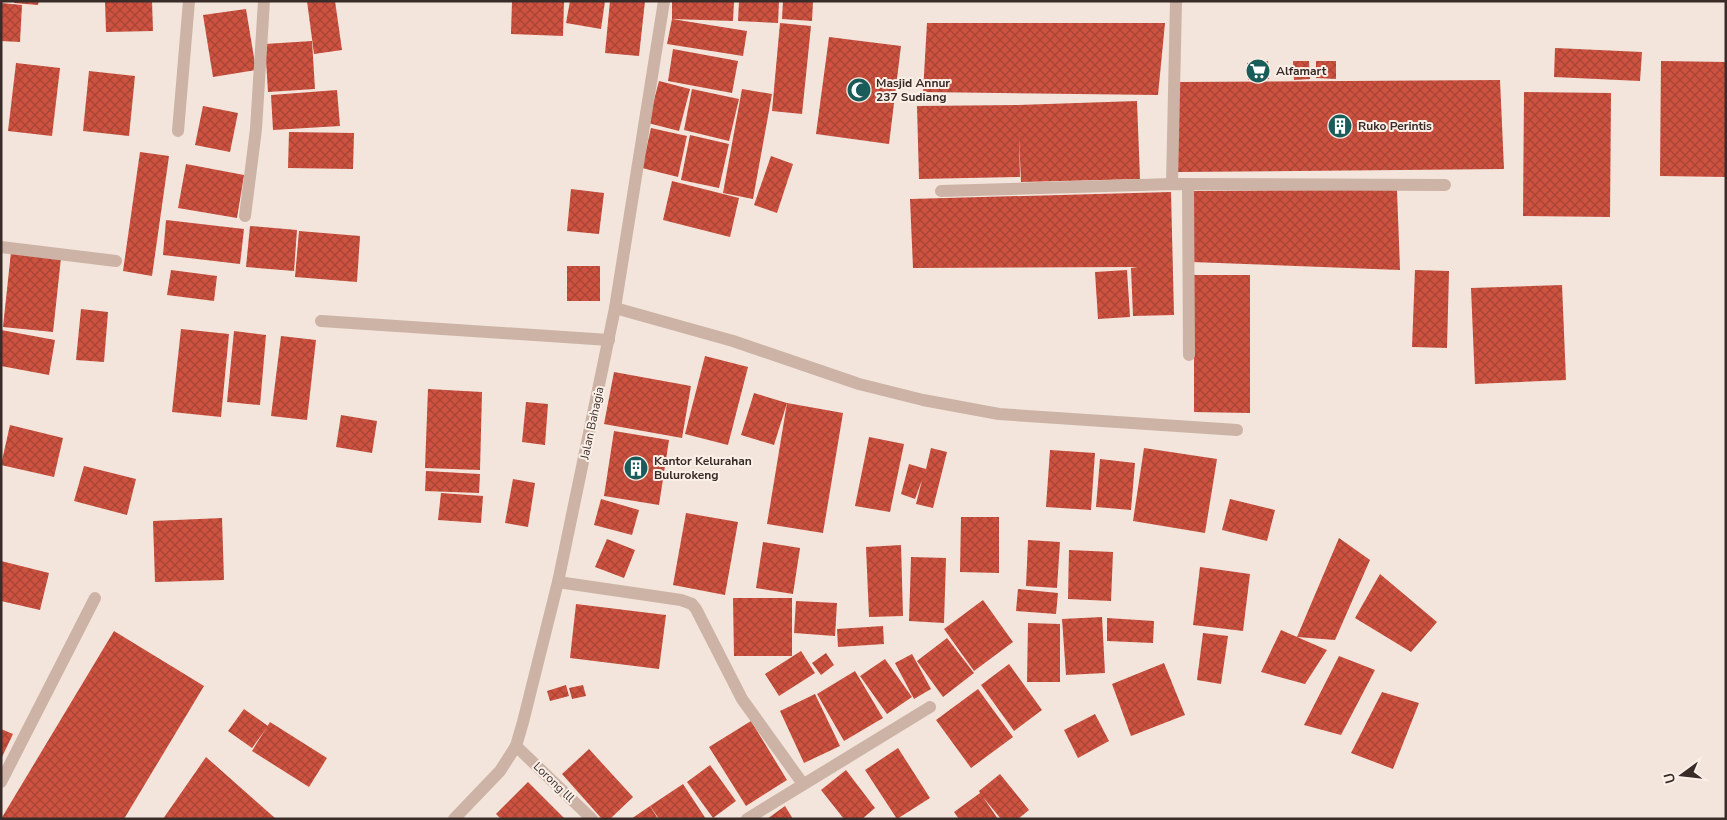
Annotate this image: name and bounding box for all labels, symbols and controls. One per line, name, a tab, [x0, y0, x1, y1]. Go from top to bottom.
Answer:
supermarket icon: Alfamart	[1245, 58, 1271, 84]
place label: Alfamart	[1276, 63, 1327, 79]
place label: Masjid Annur 237 Sudiang	[876, 75, 950, 105]
mosque icon: Masjid Annur 237 Sudiang	[846, 77, 872, 103]
building icon: Ruko Perintis	[1327, 113, 1353, 139]
place label: Ruko Perintis	[1358, 118, 1432, 134]
street label: Jalan Bahagia	[576, 385, 608, 462]
place label: Kantor Kelurahan Bulurokeng	[654, 453, 752, 483]
building icon: Kantor Kelurahan Bulurokeng	[623, 455, 649, 481]
north arrow	[1657, 750, 1707, 800]
street label: Lorong lll	[530, 758, 578, 806]
text: U	[1659, 771, 1680, 786]

